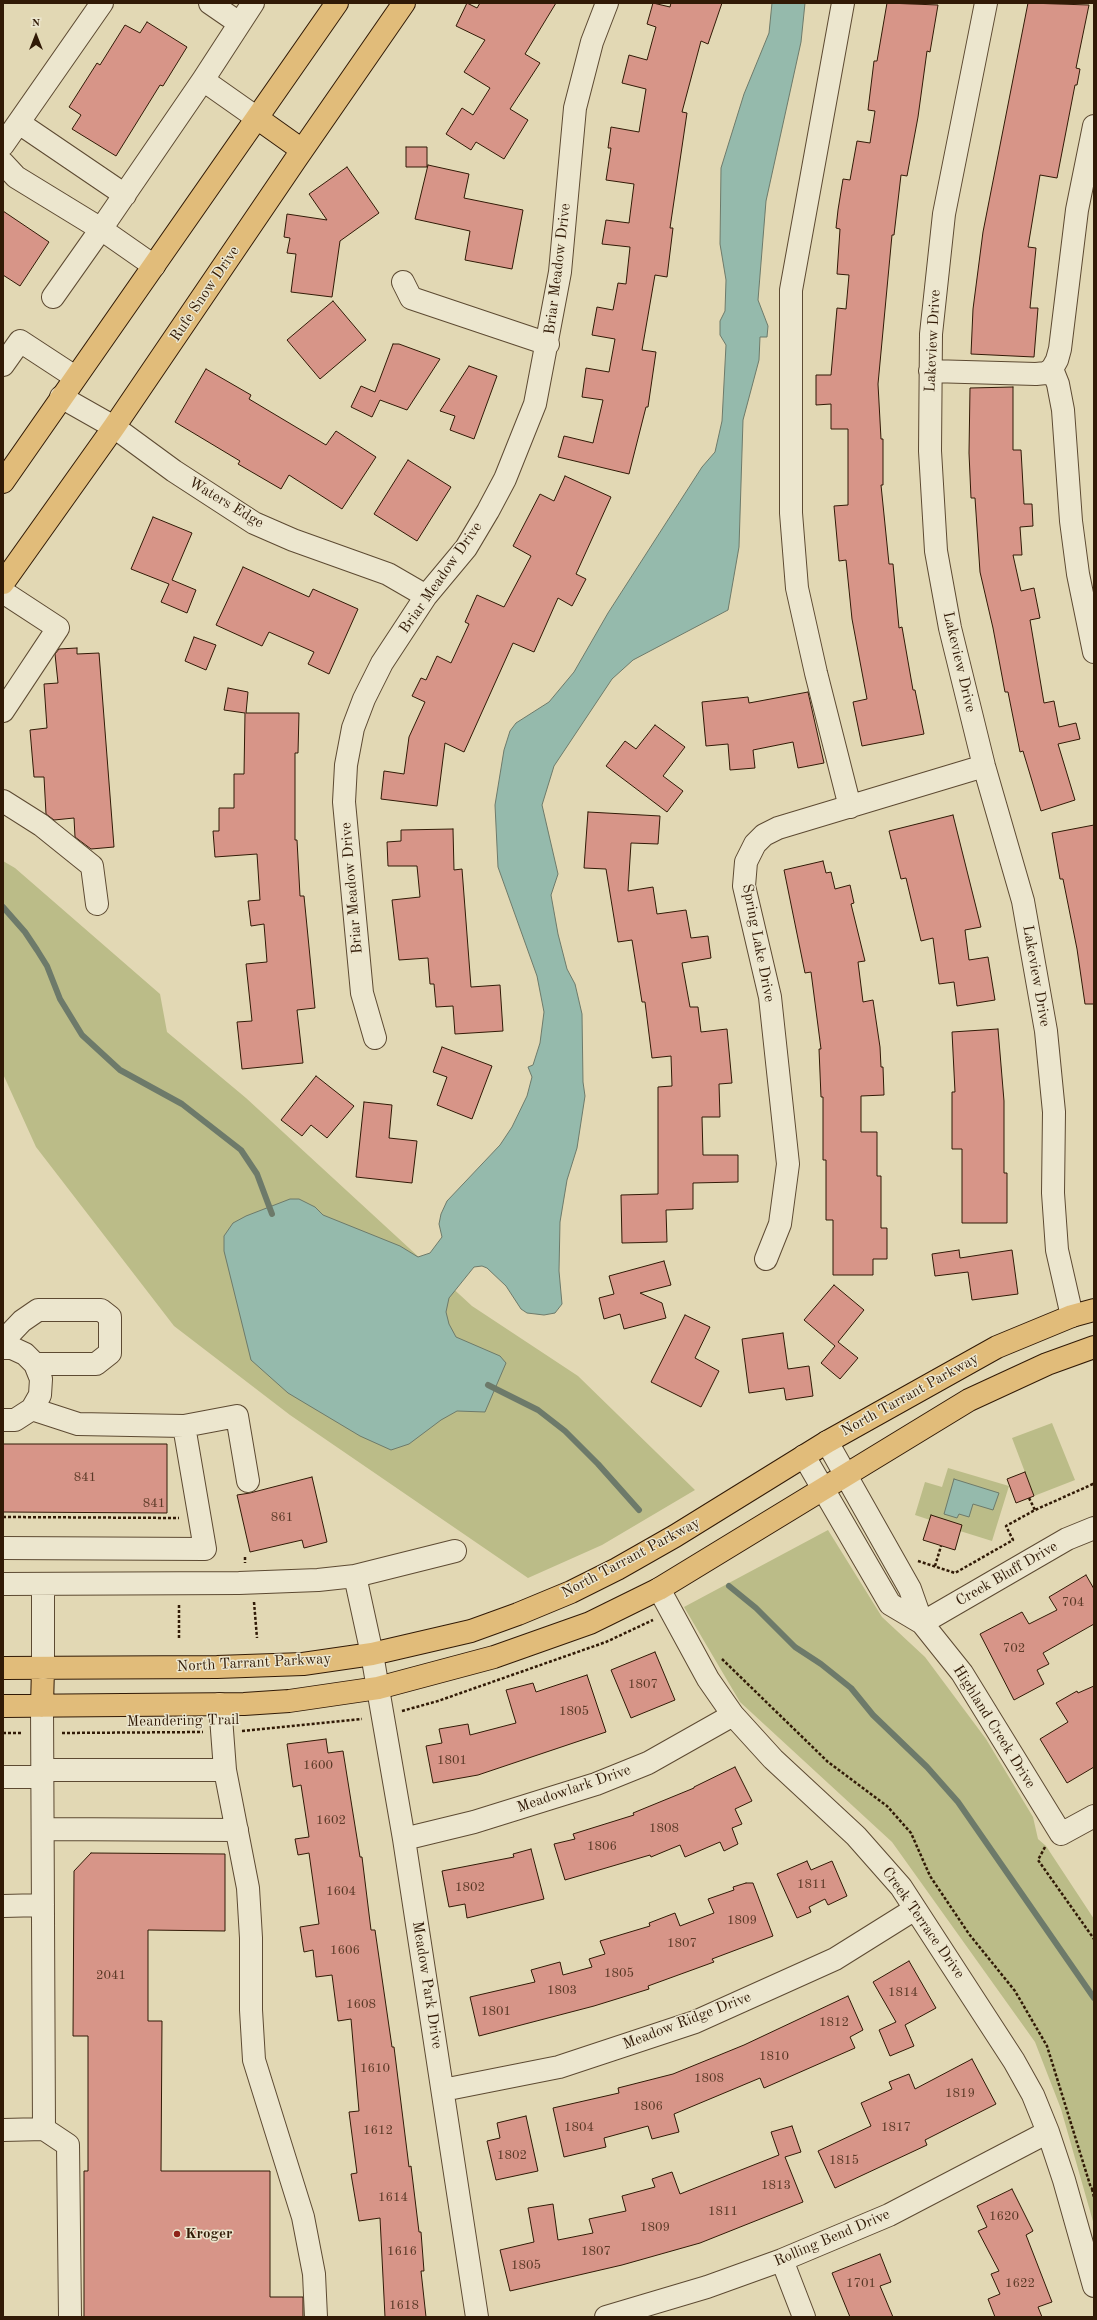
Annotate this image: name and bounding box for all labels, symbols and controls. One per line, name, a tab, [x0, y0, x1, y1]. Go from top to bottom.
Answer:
north arrow	[16, 16, 56, 56]
text: N	[32, 18, 40, 29]
street label: Briar Meadow Drive	[541, 202, 575, 336]
street label: Rufe Snow Drive	[166, 243, 244, 345]
street label: Lakeview Drive	[921, 289, 945, 393]
street label: Waters Edge	[185, 474, 267, 532]
street label: Briar Meadow Drive	[396, 519, 486, 637]
street label: Lakeview Drive	[939, 610, 979, 714]
street label: Briar Meadow Drive	[337, 821, 367, 955]
street label: Spring Lake Drive	[738, 882, 778, 1004]
street label: Lakeview Drive	[1018, 924, 1054, 1028]
street label: North Tarrant Parkway	[838, 1350, 982, 1440]
house number: 841	[74, 1470, 96, 1486]
house number: 841	[143, 1496, 165, 1512]
house number: 861	[271, 1510, 293, 1526]
street label: North Tarrant Parkway	[559, 1514, 703, 1602]
street label: Creek Bluff Drive	[953, 1538, 1061, 1610]
house number: 704	[1062, 1595, 1084, 1611]
house number: 702	[1003, 1641, 1025, 1657]
street label: North Tarrant Parkway	[176, 1650, 332, 1676]
street label: Highland Creek Drive	[949, 1662, 1039, 1792]
house number: 1807	[628, 1677, 658, 1693]
house number: 1805	[559, 1704, 589, 1720]
street label: Meandering Trail	[127, 1711, 239, 1731]
house number: 1801	[437, 1753, 467, 1769]
house number: 1600	[303, 1758, 333, 1774]
street label: Meadowlark Drive	[515, 1761, 633, 1817]
house number: 1602	[316, 1813, 346, 1829]
house number: 1808	[649, 1821, 679, 1837]
house number: 1806	[587, 1839, 617, 1855]
street label: Creek Terrace Drive	[878, 1864, 968, 1982]
house number: 1811	[797, 1877, 827, 1893]
house number: 1802	[455, 1880, 485, 1896]
house number: 1604	[326, 1884, 356, 1900]
house number: 1809	[727, 1913, 757, 1929]
street label: Meadow Park Drive	[408, 1920, 446, 2050]
house number: 1807	[667, 1936, 697, 1952]
house number: 1606	[330, 1943, 360, 1959]
house number: 1805	[604, 1966, 634, 1982]
house number: 2041	[96, 1968, 126, 1984]
house number: 1803	[547, 1983, 577, 1999]
house number: 1814	[888, 1985, 918, 2001]
street label: Meadow Ridge Drive	[620, 1988, 754, 2054]
house number: 1608	[346, 1997, 376, 2013]
house number: 1801	[481, 2004, 511, 2020]
house number: 1812	[819, 2015, 849, 2031]
house number: 1810	[759, 2049, 789, 2065]
house number: 1610	[360, 2061, 390, 2077]
house number: 1808	[694, 2071, 724, 2087]
house number: 1819	[945, 2086, 975, 2102]
house number: 1806	[633, 2099, 663, 2115]
house number: 1804	[564, 2120, 594, 2136]
house number: 1817	[881, 2120, 911, 2136]
house number: 1612	[363, 2123, 393, 2139]
house number: 1802	[497, 2148, 527, 2164]
house number: 1815	[829, 2153, 859, 2169]
house number: 1813	[761, 2178, 791, 2194]
house number: 1614	[378, 2190, 408, 2206]
house number: 1811	[708, 2204, 738, 2220]
street label: Rolling Bend Drive	[771, 2205, 893, 2271]
house number: 1620	[989, 2209, 1019, 2225]
house number: 1809	[640, 2220, 670, 2236]
place label: Kroger	[185, 2225, 233, 2243]
marker: Kroger	[172, 2229, 182, 2239]
house number: 1616	[387, 2244, 417, 2260]
house number: 1807	[581, 2244, 611, 2260]
house number: 1805	[511, 2258, 541, 2274]
house number: 1701	[846, 2276, 876, 2292]
house number: 1622	[1005, 2276, 1035, 2292]
house number: 1618	[389, 2298, 419, 2314]

